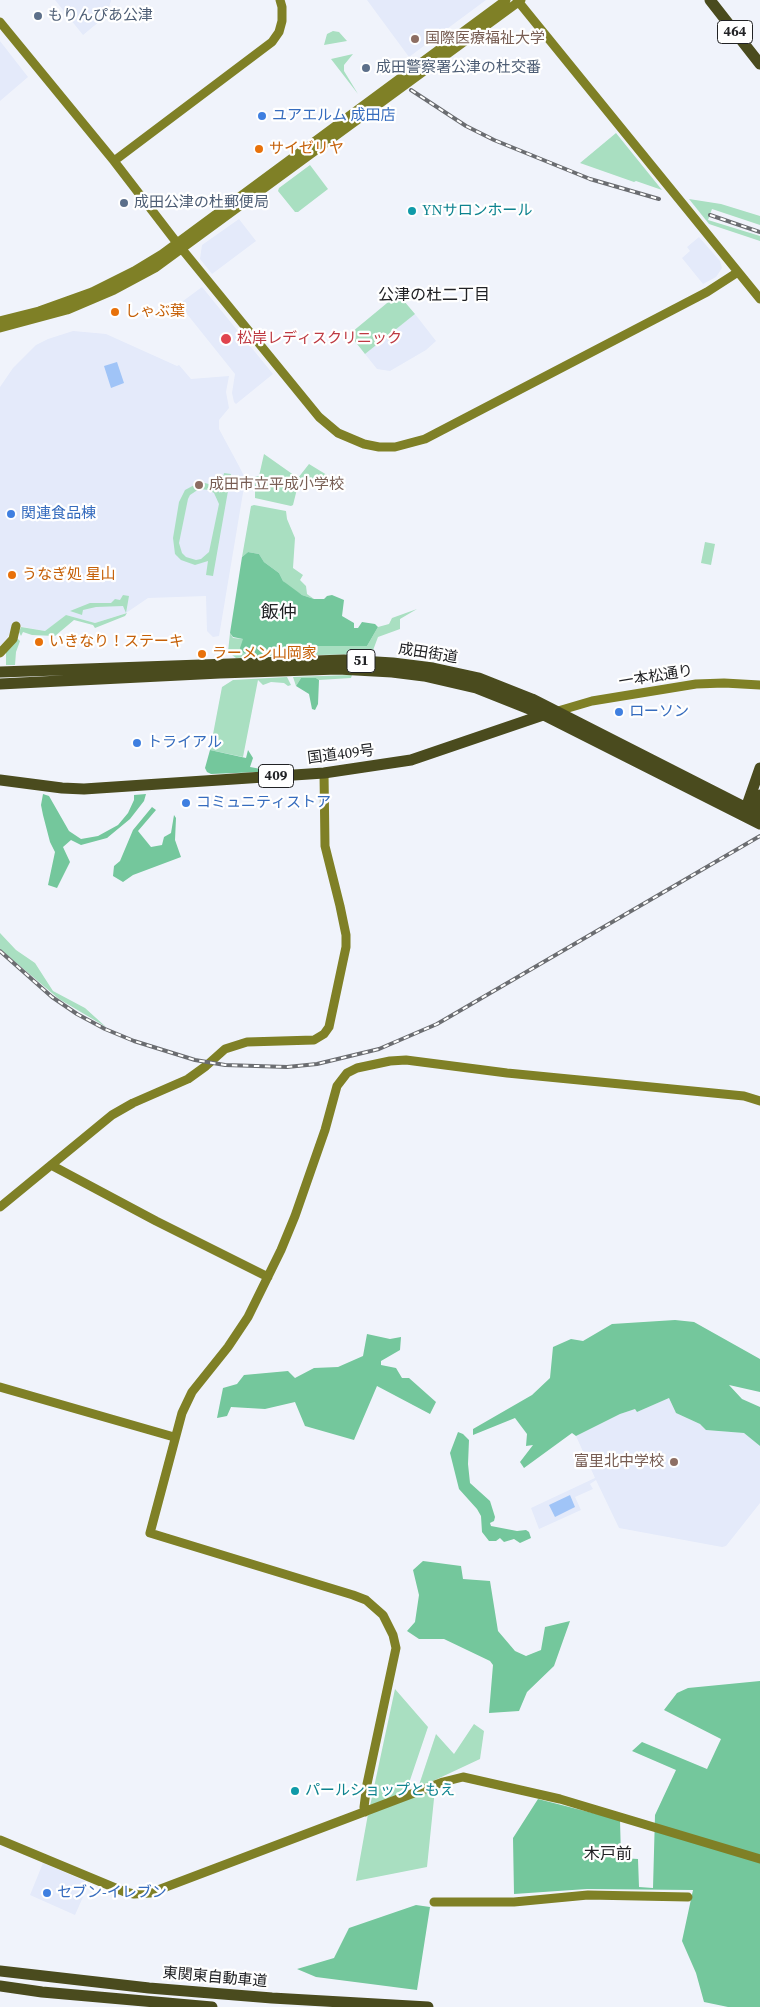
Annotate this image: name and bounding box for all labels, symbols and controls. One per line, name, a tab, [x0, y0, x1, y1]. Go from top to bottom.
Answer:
place label: もりんぴあ公津	[48, 7, 153, 25]
marker: もりんぴあ公津	[32, 10, 44, 22]
road number: 464	[718, 21, 752, 44]
place label: 国際医療福祉大学	[425, 30, 545, 48]
marker: 国際医療福祉大学	[409, 33, 421, 45]
place label: 成田警察署公津の杜交番	[376, 59, 541, 77]
marker: 成田警察署公津の杜交番	[360, 62, 372, 74]
place label: ユアエルム 成田店	[272, 107, 395, 125]
marker: ユアエルム 成田店	[256, 110, 268, 122]
place label: サイゼリヤ	[269, 140, 344, 158]
marker: サイゼリヤ	[253, 143, 265, 155]
place label: 成田公津の杜郵便局	[134, 194, 269, 212]
marker: 成田公津の杜郵便局	[118, 197, 130, 209]
place label: YNサロンホール	[422, 202, 533, 220]
marker: YNサロンホール	[406, 205, 418, 217]
district label: 公津の杜二丁目	[378, 286, 490, 306]
place label: しゃぶ葉	[125, 303, 185, 321]
marker: しゃぶ葉	[109, 306, 121, 318]
place label: 松岸レディスクリニック	[237, 330, 402, 348]
marker: 松岸レディスクリニック	[219, 332, 233, 346]
place label: 成田市立平成小学校	[209, 476, 344, 494]
marker: 成田市立平成小学校	[193, 479, 205, 491]
place label: 関連食品棟	[21, 505, 96, 523]
marker: 関連食品棟	[5, 508, 17, 520]
place label: うなぎ処 星山	[22, 566, 115, 584]
marker: うなぎ処 星山	[6, 569, 18, 581]
district label: 飯仲	[261, 602, 297, 624]
place label: いきなり！ステーキ	[49, 633, 184, 651]
marker: いきなり！ステーキ	[33, 636, 45, 648]
street label: 成田街道	[397, 640, 459, 668]
place label: ラーメン山岡家	[212, 645, 317, 663]
marker: ラーメン山岡家	[196, 648, 208, 660]
road number: 51	[347, 649, 375, 672]
street label: 一本松通り	[618, 662, 694, 692]
place label: ローソン	[629, 703, 689, 721]
marker: ローソン	[613, 706, 625, 718]
place label: トライアル	[147, 734, 222, 752]
marker: トライアル	[131, 737, 143, 749]
street label: 国道409号	[306, 742, 376, 768]
road number: 409	[258, 764, 294, 788]
place label: コミュニティストア	[196, 794, 331, 812]
marker: コミュニティストア	[180, 797, 192, 809]
place label: 富里北中学校	[574, 1453, 664, 1471]
marker: 富里北中学校	[668, 1456, 680, 1468]
place label: パールショップともえ	[305, 1782, 455, 1800]
marker: パールショップともえ	[289, 1785, 301, 1797]
district label: 木戸前	[584, 1845, 632, 1865]
place label: セブン-イレブン	[57, 1884, 167, 1902]
marker: セブン-イレブン	[41, 1887, 53, 1899]
street label: 東関東自動車道	[162, 1964, 268, 1992]

